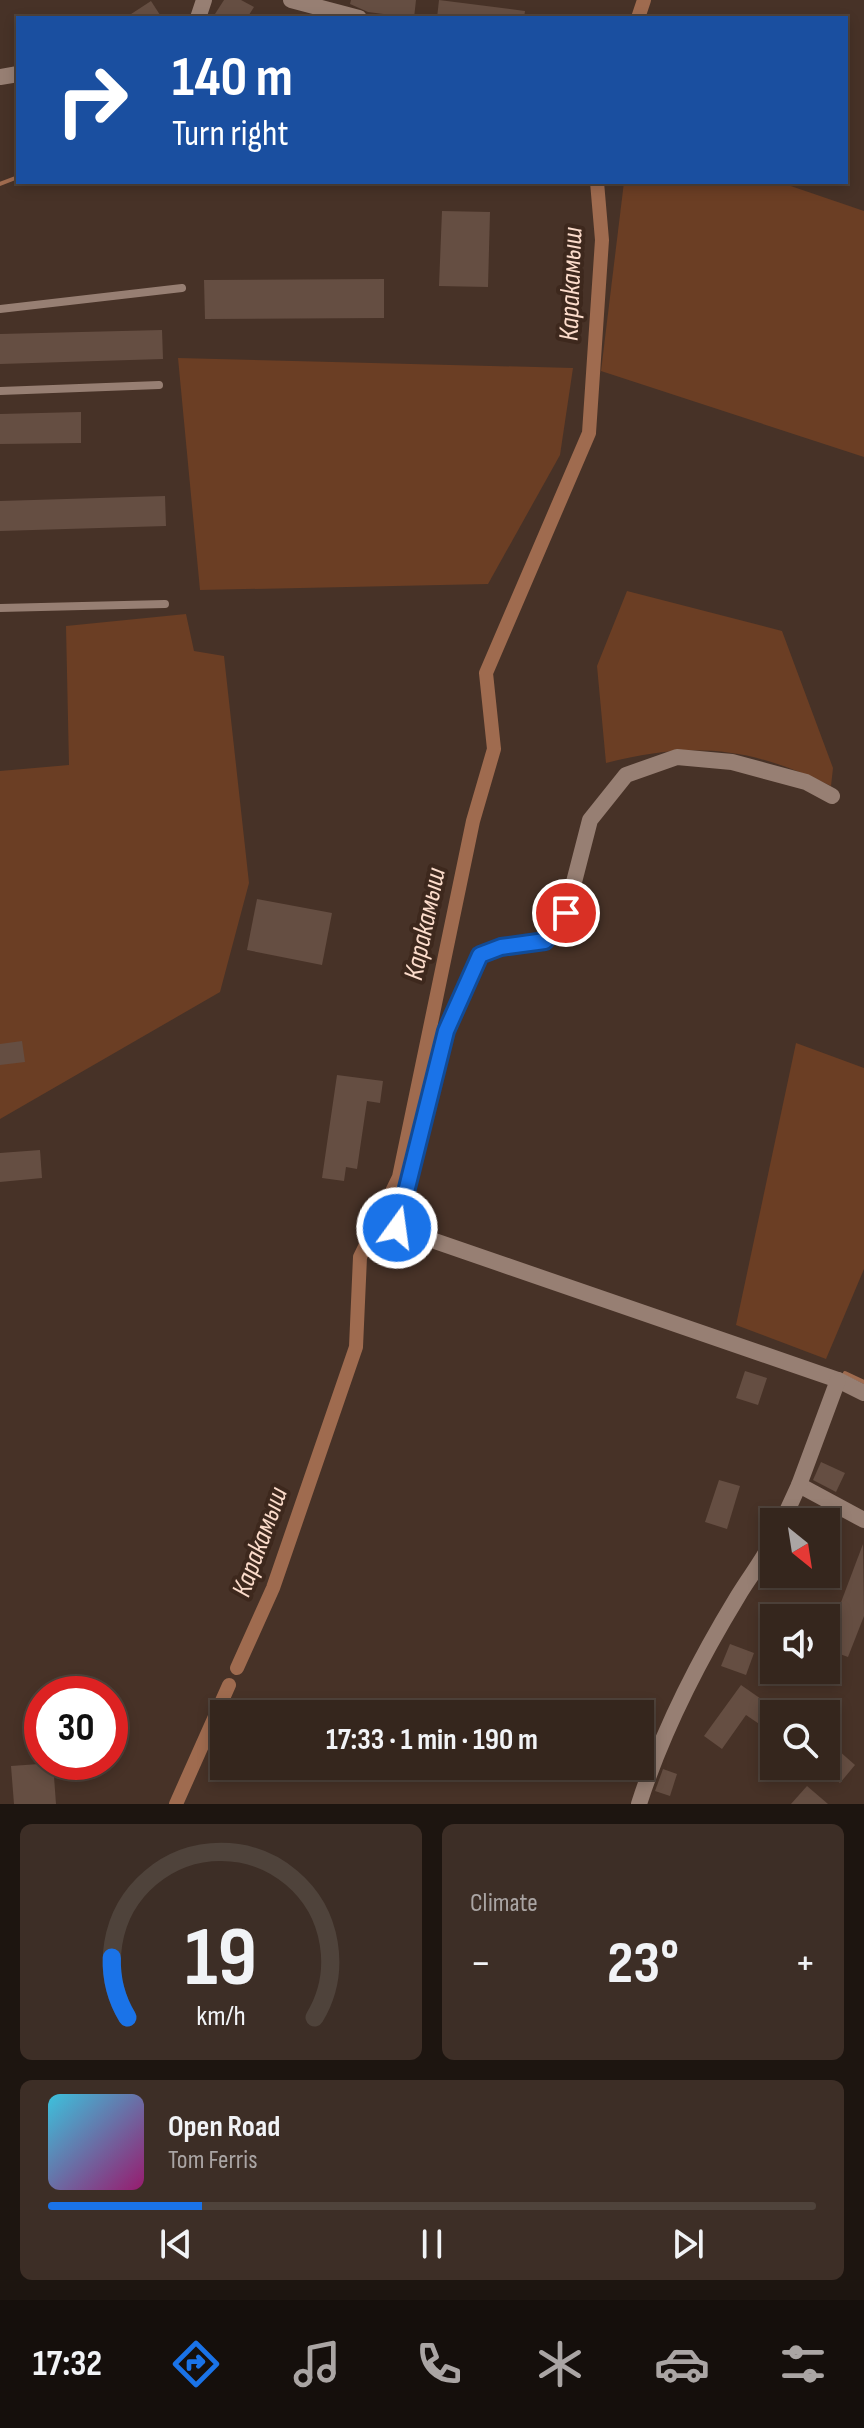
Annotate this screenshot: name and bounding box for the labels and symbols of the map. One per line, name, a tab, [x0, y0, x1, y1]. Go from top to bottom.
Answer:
water label: Каракамыш	[553, 226, 590, 342]
water label: Каракамыш	[397, 864, 453, 983]
pin	[532, 879, 600, 947]
position arrow	[355, 1186, 439, 1270]
water label: Каракамыш	[225, 1482, 295, 1601]
north arrow	[760, 1508, 840, 1588]
speed limit sign: 30	[24, 1676, 128, 1780]

